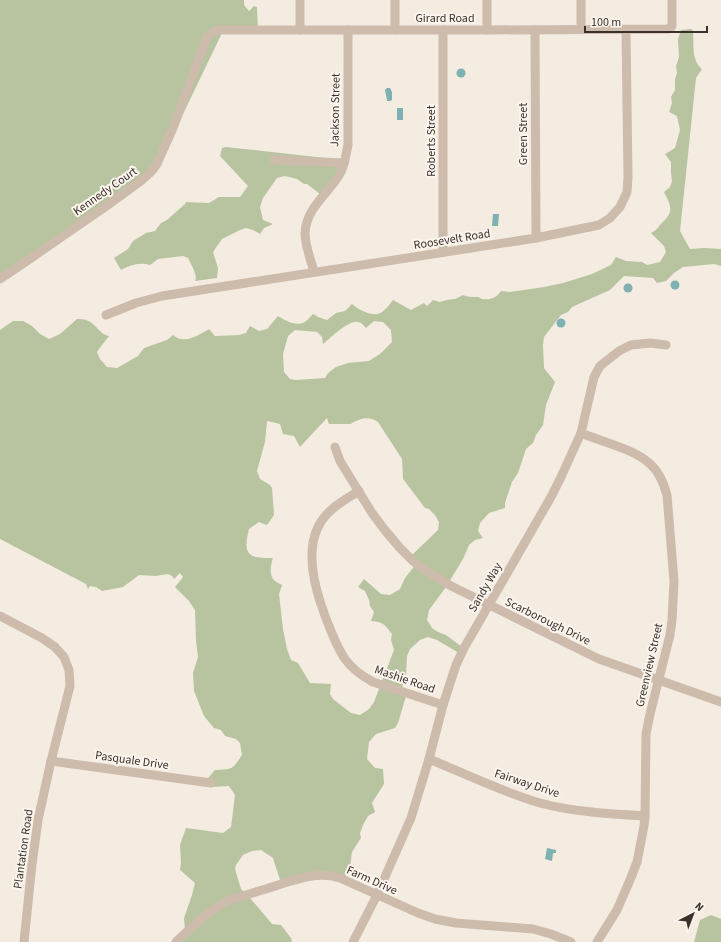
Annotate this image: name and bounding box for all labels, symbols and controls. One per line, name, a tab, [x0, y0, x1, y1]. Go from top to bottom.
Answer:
scale bar	[585, 8, 707, 34]
street label: Girard Road	[415, 10, 475, 27]
text: 100 m	[591, 14, 621, 31]
street label: Jackson Street	[326, 73, 345, 147]
street label: Green Street	[515, 103, 532, 165]
street label: Roberts Street	[423, 105, 440, 177]
street label: Kennedy Court	[70, 163, 141, 220]
street label: Roosevelt Road	[412, 225, 492, 254]
street label: Sandy Way	[464, 559, 507, 615]
street label: Scarborough Drive	[502, 593, 593, 650]
street label: Greenview Street	[632, 622, 667, 709]
street label: Mashie Road	[372, 661, 438, 698]
street label: Pasquale Drive	[94, 747, 170, 774]
street label: Fairway Drive	[492, 765, 562, 802]
street label: Plantation Road	[9, 808, 38, 890]
street label: Farm Drive	[344, 862, 400, 899]
north arrow	[673, 894, 713, 934]
text: N	[692, 899, 707, 915]

